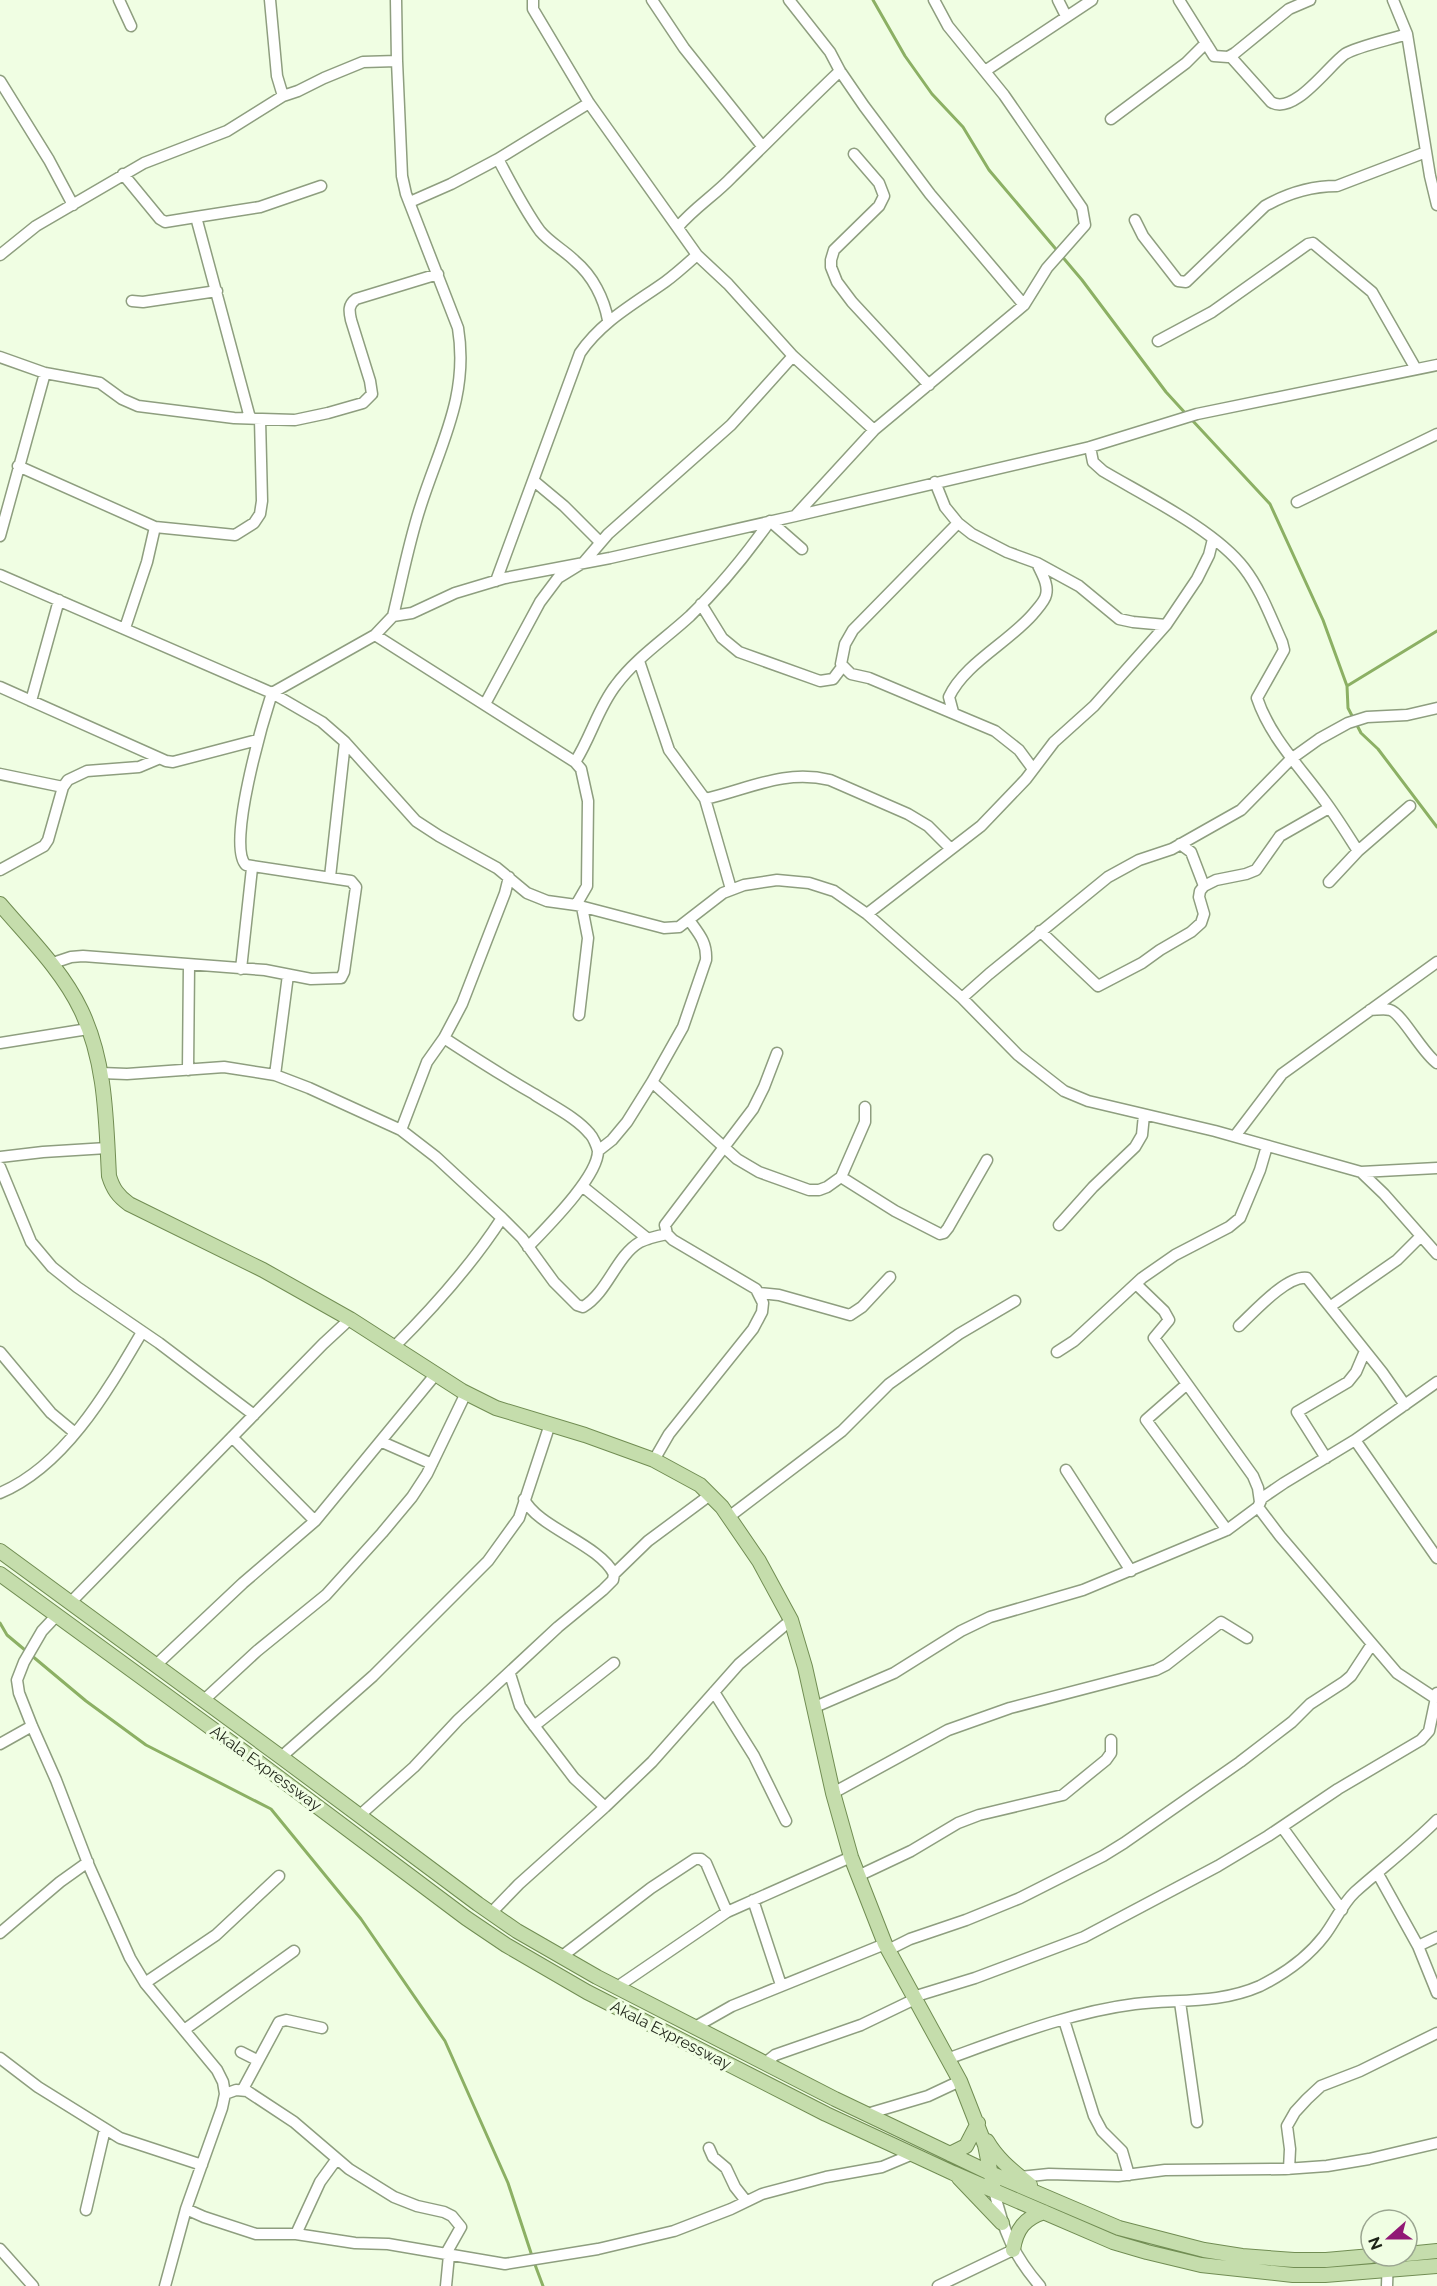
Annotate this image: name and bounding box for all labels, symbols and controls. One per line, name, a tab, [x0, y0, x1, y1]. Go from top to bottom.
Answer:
street label: Akala Expressway	[207, 1721, 326, 1815]
street label: Akala Expressway	[608, 1996, 735, 2074]
north arrow	[1359, 2208, 1419, 2268]
text: N	[1364, 2234, 1387, 2252]

